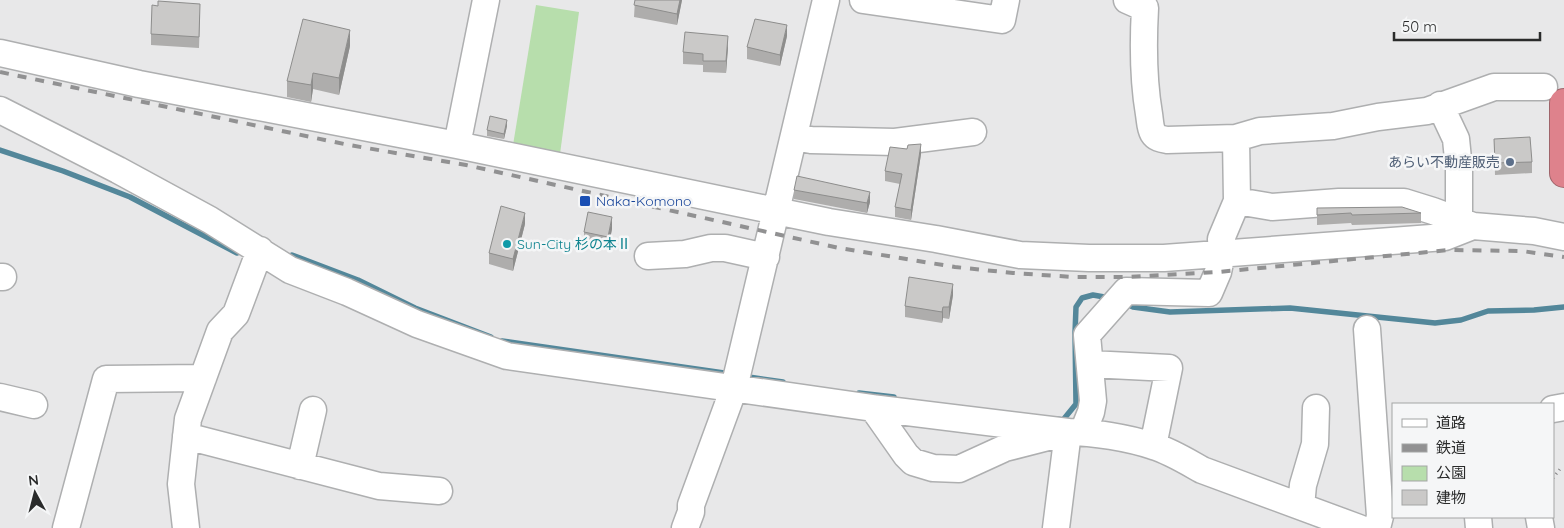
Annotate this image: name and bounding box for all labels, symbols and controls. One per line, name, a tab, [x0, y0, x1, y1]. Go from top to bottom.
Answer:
scale bar	[1394, 10, 1540, 42]
text: 50 m	[1402, 17, 1437, 36]
place label: あらい不動産販売	[1388, 153, 1500, 171]
marker: あらい不動産販売	[1504, 156, 1516, 168]
place label: Naka-Komono	[596, 192, 691, 210]
marker: Naka-Komono	[578, 194, 592, 208]
place label: Sun-City 杉の本Ⅱ	[517, 235, 631, 253]
marker: Sun-City 杉の本Ⅱ	[501, 238, 513, 250]
legend	[1392, 403, 1554, 518]
text: 道路	[1436, 413, 1466, 432]
text: 鉄道	[1436, 438, 1466, 457]
text: 公園	[1436, 463, 1466, 482]
north arrow	[10, 468, 60, 518]
text: N	[27, 471, 40, 490]
text: 建物	[1436, 488, 1466, 507]

